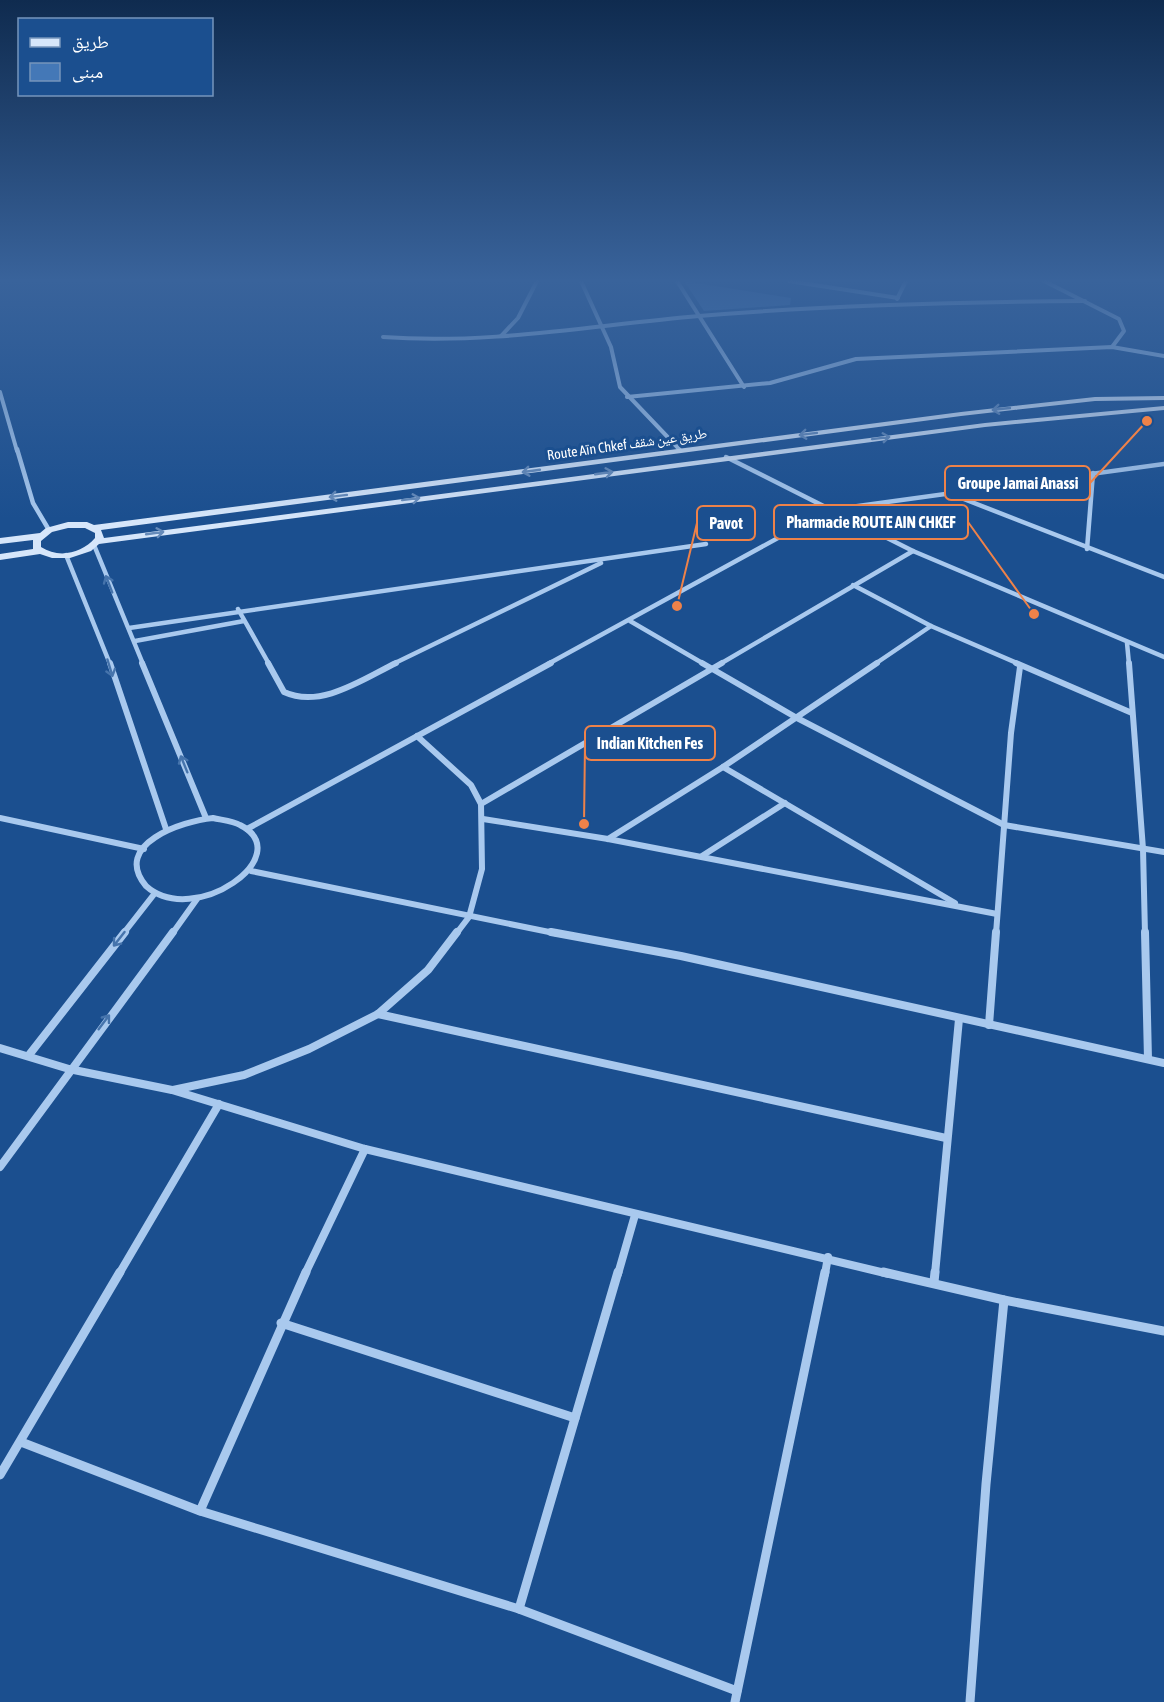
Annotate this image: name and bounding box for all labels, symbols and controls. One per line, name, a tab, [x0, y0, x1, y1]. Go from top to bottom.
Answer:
legend	[18, 18, 213, 96]
text: طريق	[72, 31, 109, 53]
text: مبنى	[72, 61, 103, 83]
one-way arrow	[992, 404, 1012, 415]
street label: Route Aïn Chkef طريق عين شقف	[546, 425, 708, 465]
one-way arrow	[798, 428, 818, 439]
one-way arrow	[871, 432, 891, 443]
one-way arrow	[522, 465, 542, 476]
callout: Groupe Jamai Anassi	[945, 466, 1090, 500]
one-way arrow	[594, 468, 614, 479]
text: Groupe Jamai Anassi	[958, 474, 1079, 492]
one-way arrow	[328, 491, 348, 502]
one-way arrow	[401, 493, 420, 504]
callout: Pharmacie ROUTE AIN CHKEF	[774, 505, 968, 539]
callout: Pavot	[697, 506, 755, 540]
text: Pharmacie ROUTE AIN CHKEF	[786, 513, 956, 531]
text: Pavot	[709, 514, 743, 532]
one-way arrow	[145, 528, 165, 539]
one-way arrow	[102, 576, 113, 594]
one-way arrow	[106, 658, 117, 677]
callout: Indian Kitchen Fes	[585, 726, 715, 760]
text: Indian Kitchen Fes	[597, 734, 704, 752]
one-way arrow	[178, 755, 189, 774]
one-way arrow	[113, 931, 126, 947]
one-way arrow	[98, 1015, 111, 1031]

